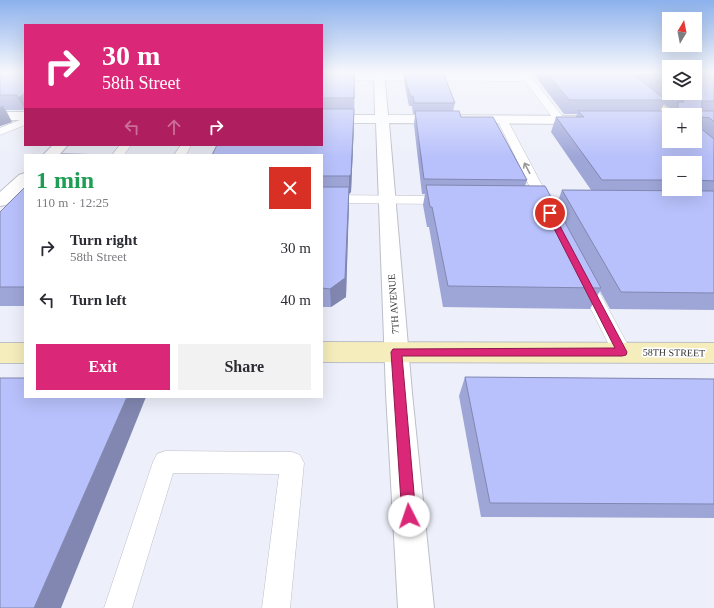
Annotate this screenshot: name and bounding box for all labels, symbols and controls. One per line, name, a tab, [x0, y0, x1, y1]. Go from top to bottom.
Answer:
north arrow	[662, 12, 702, 52]
map controls	[662, 12, 702, 196]
icon: right	[36, 40, 88, 92]
text: 30 m	[102, 40, 160, 71]
button: layers	[662, 60, 702, 100]
text: 58th Street	[102, 73, 181, 93]
button: +	[662, 108, 702, 148]
icon: left	[121, 116, 143, 138]
icon: ahead	[163, 116, 185, 138]
icon: right	[205, 116, 227, 138]
button: −	[662, 156, 702, 196]
one-way arrow	[522, 163, 530, 175]
text: 1 min	[36, 167, 94, 193]
button: close	[269, 167, 311, 209]
text: 110 m · 12:25	[36, 195, 109, 210]
pin	[533, 196, 567, 230]
icon: arrive	[539, 202, 561, 224]
text: Turn right	[70, 232, 137, 248]
icon: right	[36, 237, 58, 259]
text: 30 m	[281, 240, 311, 256]
text: 58th Street	[70, 249, 127, 264]
street label: 7TH AVENUE	[386, 274, 401, 334]
icon: left	[36, 289, 58, 311]
text: Turn left	[70, 292, 127, 308]
text: 40 m	[281, 292, 311, 308]
button: Exit	[36, 344, 170, 390]
button: Share	[178, 344, 311, 390]
street label: 58TH STREET	[643, 346, 705, 359]
position arrow	[388, 495, 430, 537]

